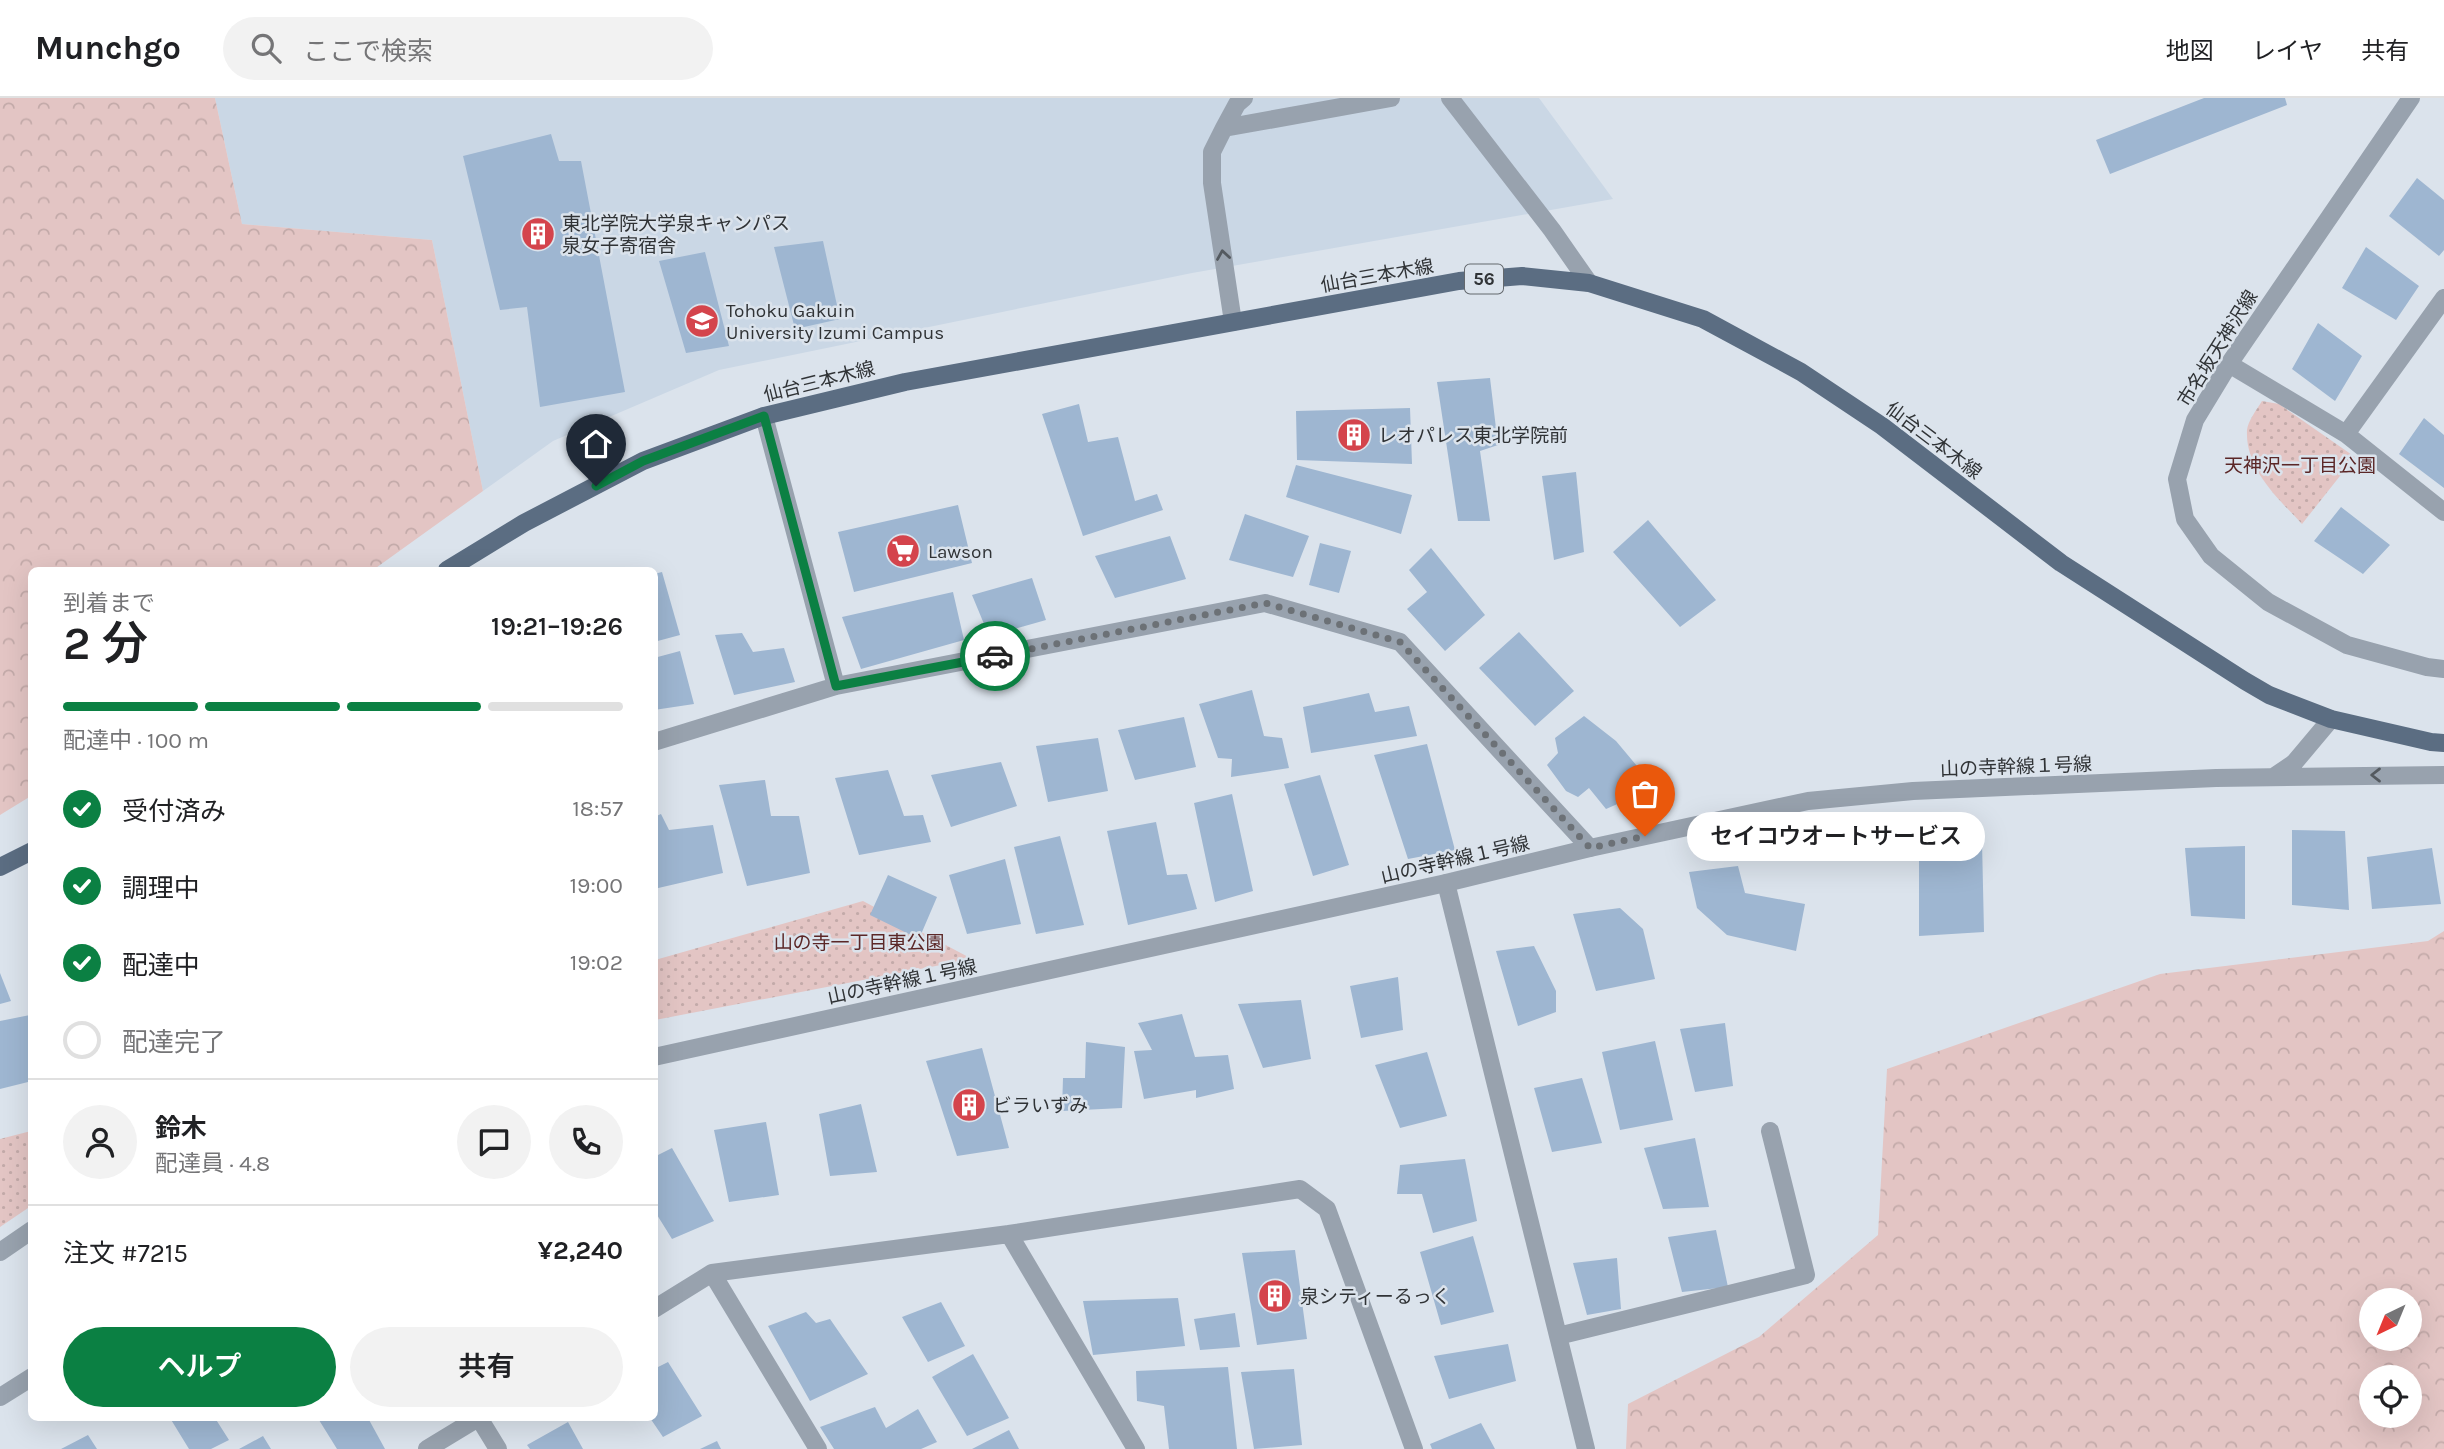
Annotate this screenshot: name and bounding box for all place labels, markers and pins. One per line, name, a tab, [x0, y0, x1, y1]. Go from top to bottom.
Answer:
place label: 東北学院大学泉キャンパス 泉女子寄宿舎	[562, 213, 790, 257]
building icon: 東北学院大学泉キャンパス 泉女子寄宿舎	[519, 215, 557, 253]
place label: Tohoku Gakuin University Izumi Campus	[726, 300, 944, 344]
school or university icon: Tohoku Gakuin University Izumi Campus	[683, 302, 721, 340]
pin	[566, 414, 626, 486]
building icon: レオパレス東北学院前	[1335, 416, 1373, 454]
place label: レオパレス東北学院前	[1378, 425, 1568, 447]
supermarket icon: Lawson	[884, 532, 922, 570]
place label: Lawson	[928, 541, 993, 563]
pin	[1615, 764, 1675, 836]
callout: セイコウオートサービス	[1687, 812, 1984, 860]
building icon: ビラいずみ	[950, 1086, 988, 1124]
place label: ビラいずみ	[993, 1095, 1088, 1117]
building icon: 泉シティーるっく	[1256, 1277, 1294, 1315]
place label: 泉シティーるっく	[1300, 1286, 1451, 1308]

